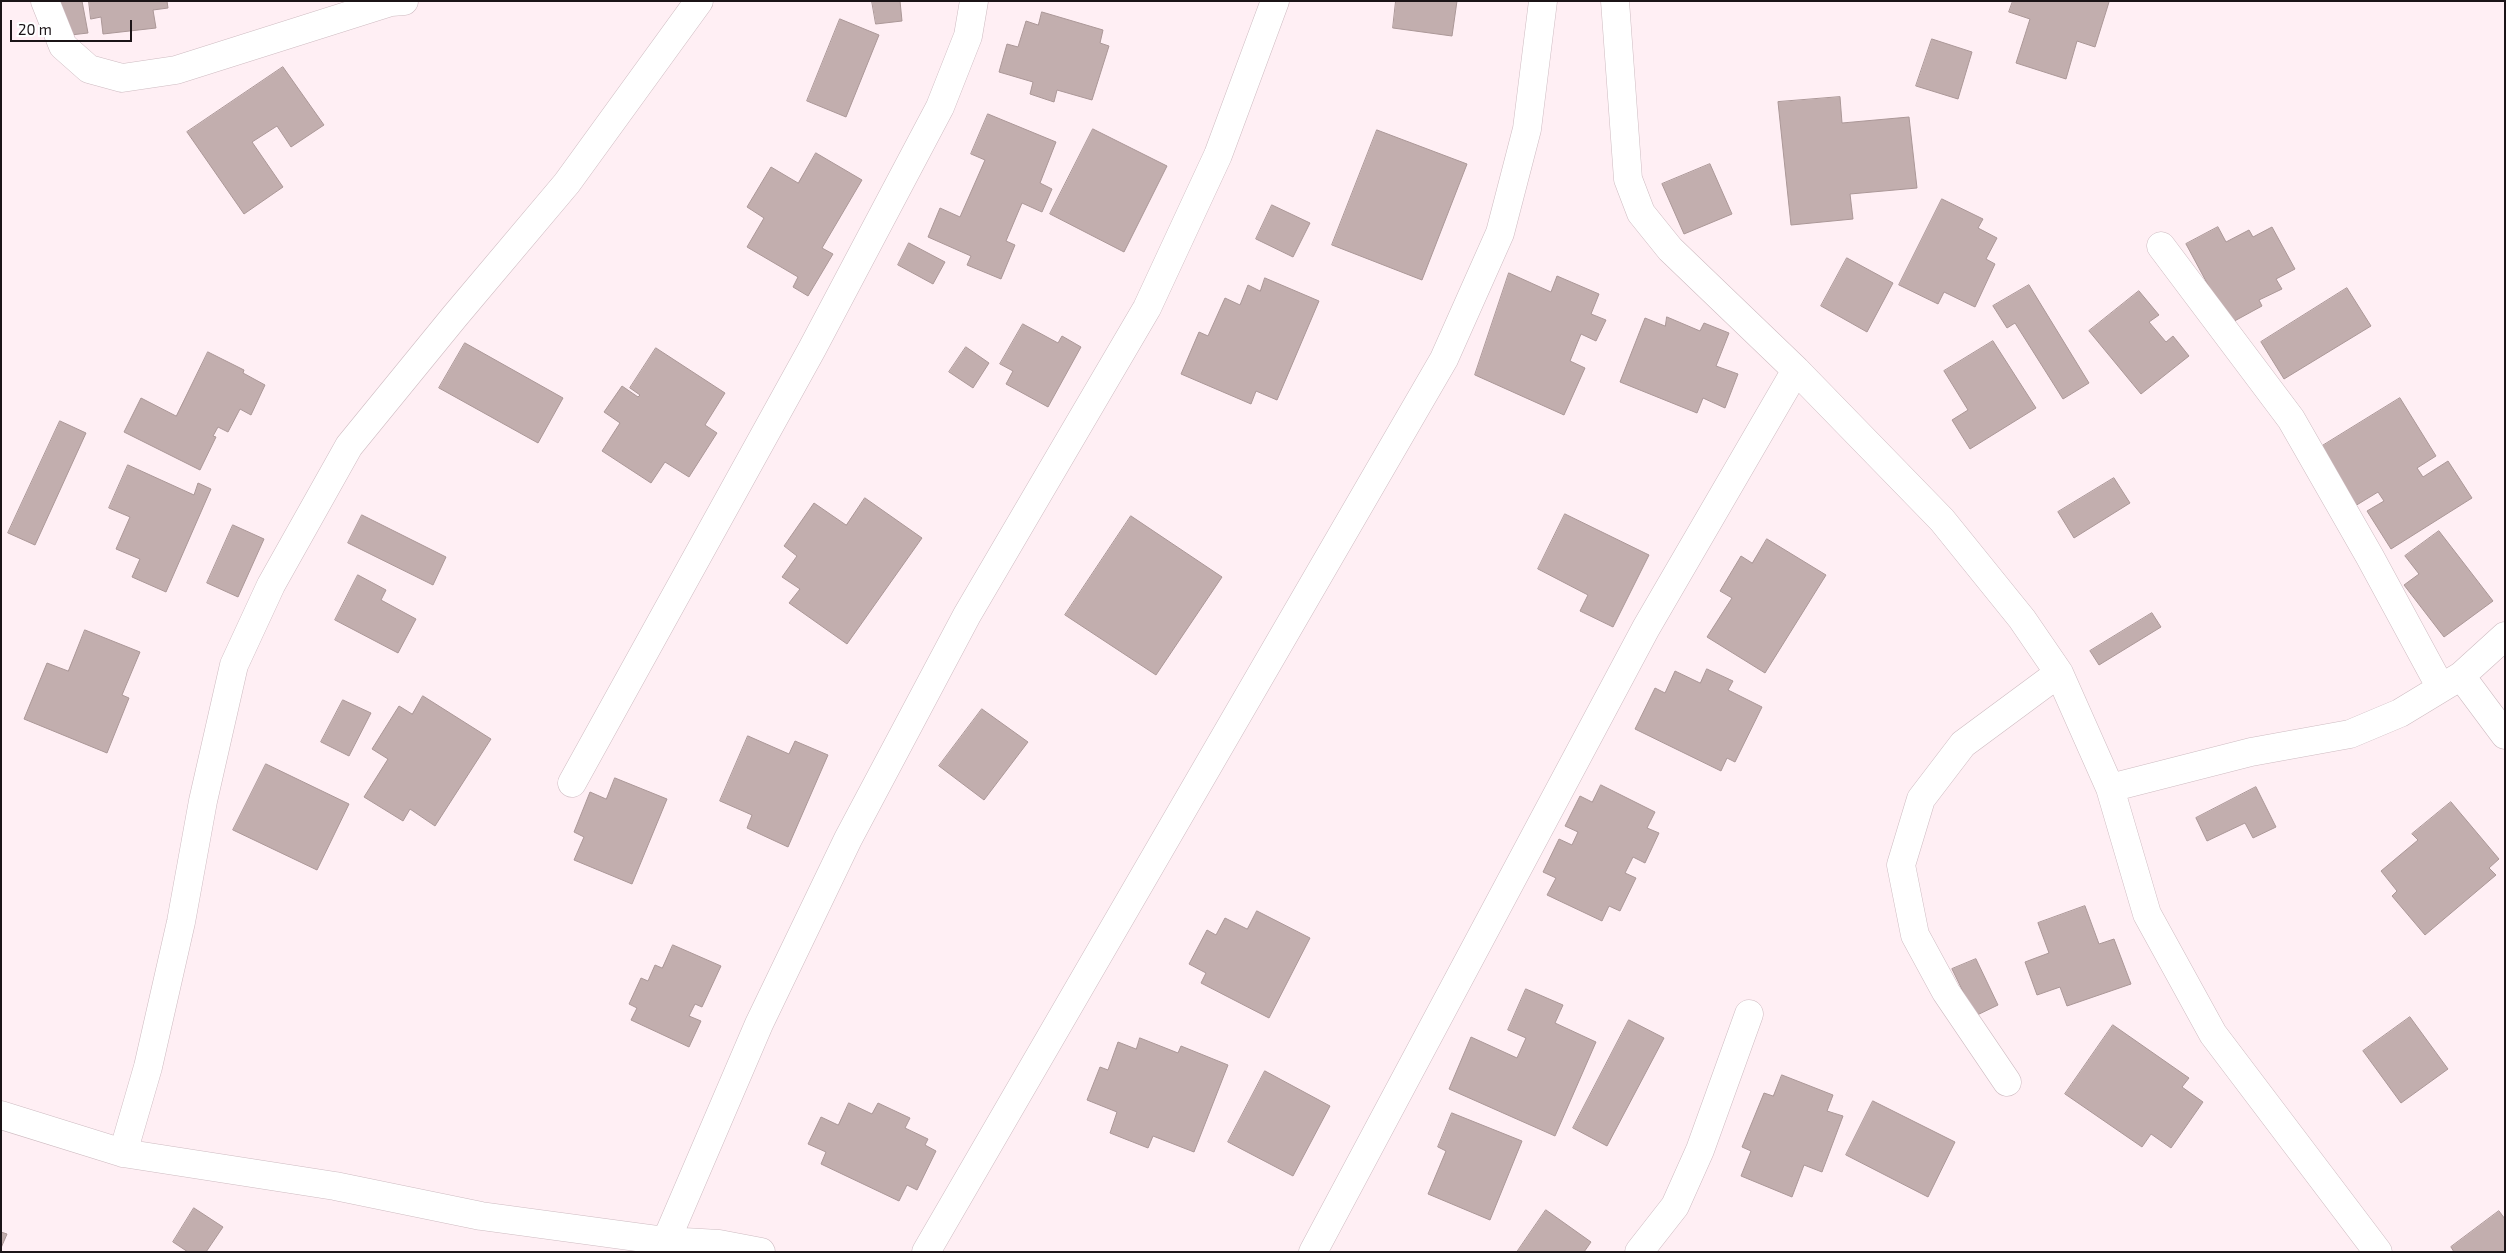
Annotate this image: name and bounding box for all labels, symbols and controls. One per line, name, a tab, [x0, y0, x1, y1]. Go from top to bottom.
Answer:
scale bar	[12, 10, 135, 42]
text: 20 m	[18, 20, 52, 38]

